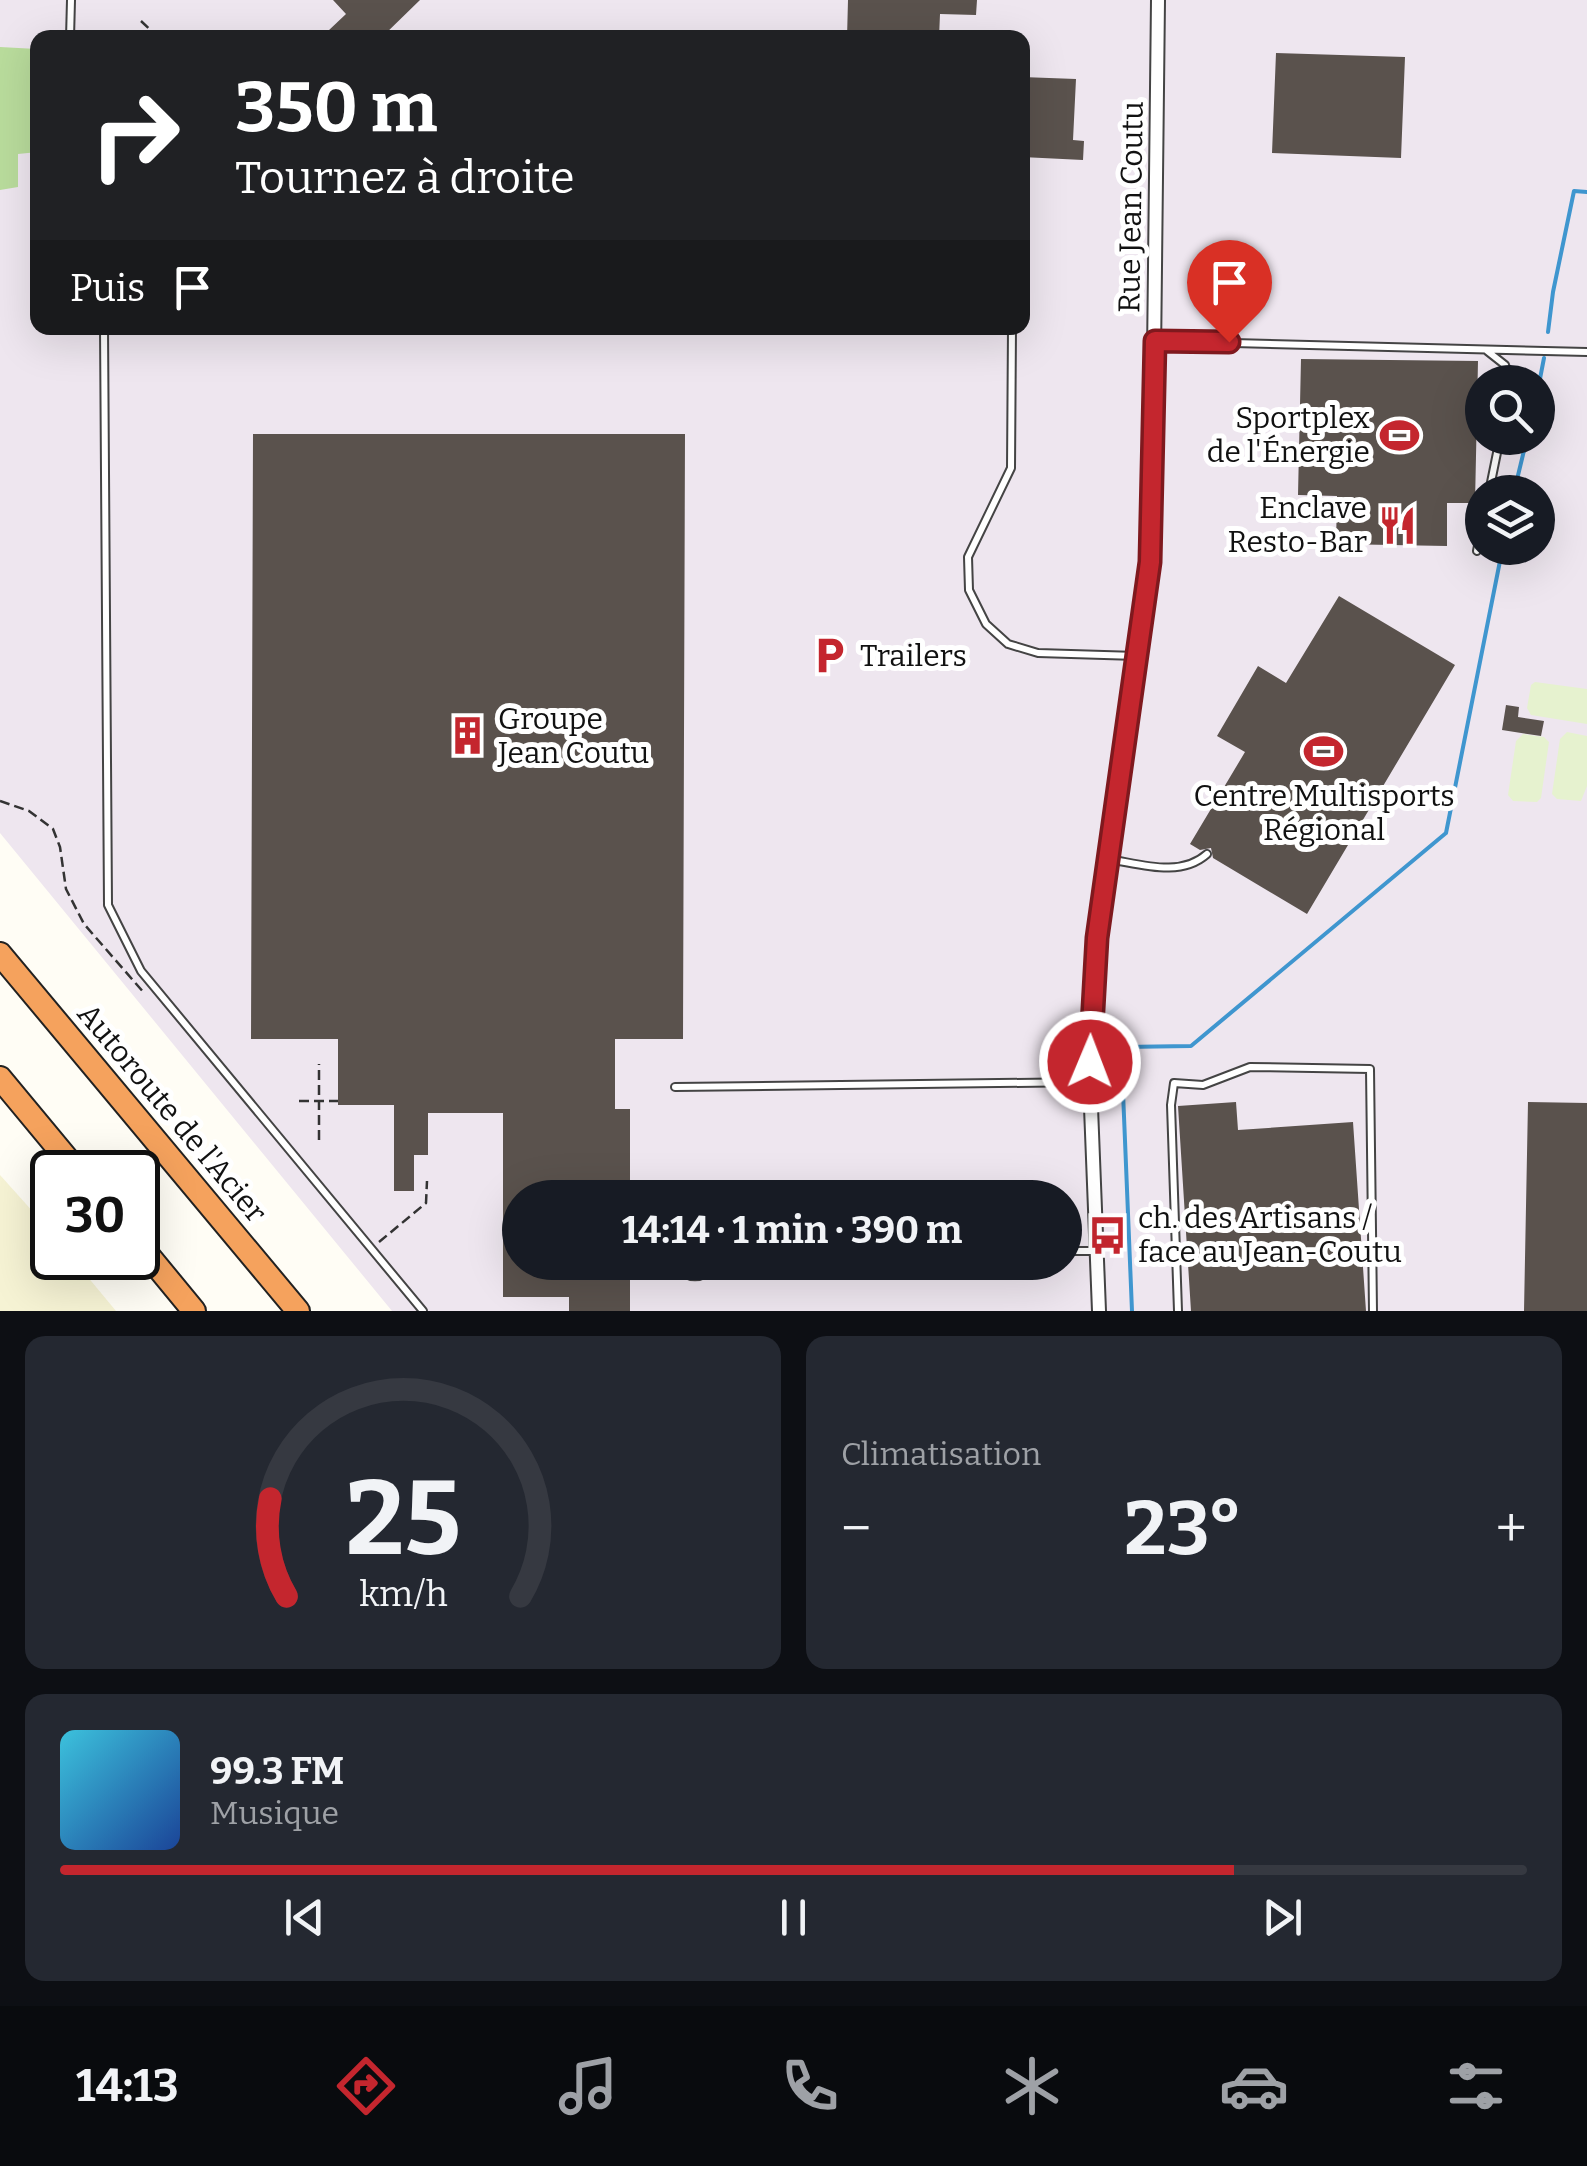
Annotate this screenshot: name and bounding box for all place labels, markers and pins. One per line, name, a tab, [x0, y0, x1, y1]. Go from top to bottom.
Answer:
pin	[1187, 240, 1272, 343]
place label: Sportplex de l'Énergie	[1207, 400, 1370, 470]
sports icon: Sportplex de l'Énergie	[1379, 414, 1421, 456]
place label: Enclave Resto-Bar	[1227, 490, 1367, 560]
restaurant icon: Enclave Resto-Bar	[1376, 504, 1418, 546]
parking icon: Trailers	[809, 635, 851, 677]
place label: Trailers	[860, 638, 967, 674]
place label: Groupe Jean Coutu	[497, 701, 649, 771]
building icon: Groupe Jean Coutu	[447, 715, 489, 757]
sports icon: Centre Multisports Régional	[1303, 731, 1345, 773]
place label: Centre Multisports Régional	[1193, 778, 1455, 848]
place label: ch. des Artisans / face au Jean-Coutu	[1138, 1200, 1402, 1270]
bus stop icon: ch. des Artisans / face au Jean-Coutu	[1087, 1214, 1129, 1256]

